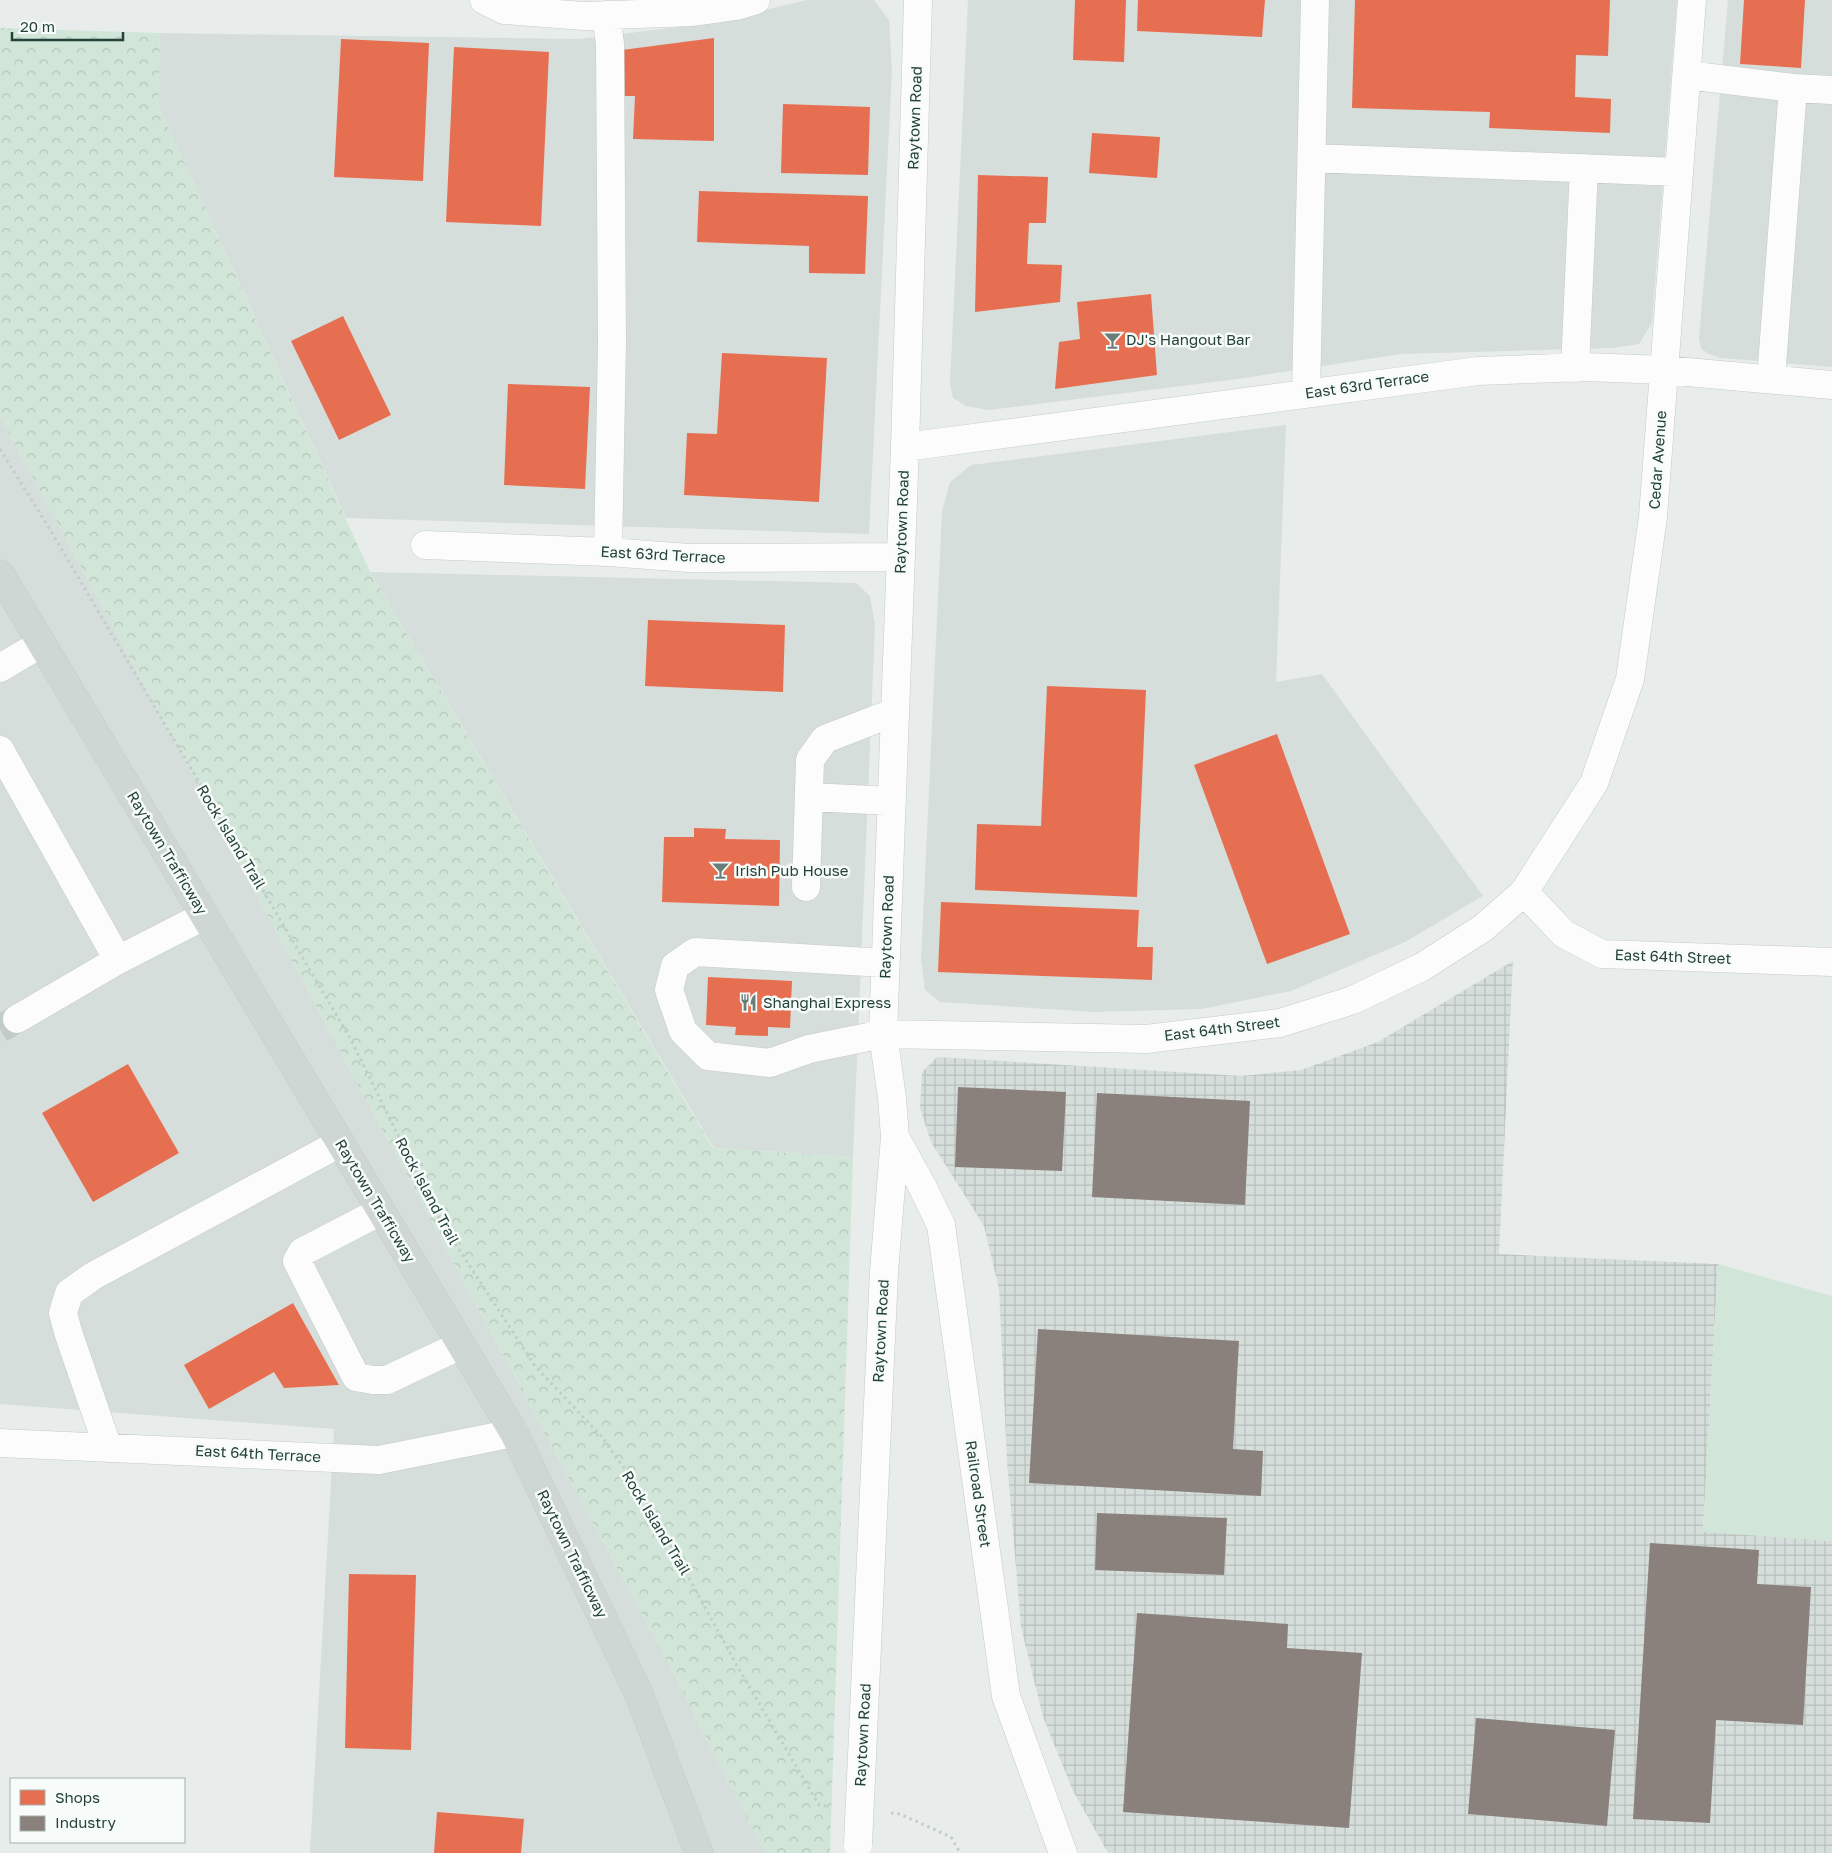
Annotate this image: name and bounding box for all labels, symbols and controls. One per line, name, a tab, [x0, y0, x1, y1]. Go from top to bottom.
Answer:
scale bar	[12, 10, 124, 42]
text: 20 m	[20, 17, 55, 35]
street label: Raytown Road	[903, 66, 925, 170]
bar icon: DJ's Hangout Bar	[1102, 330, 1122, 350]
place label: DJ's Hangout Bar	[1126, 330, 1251, 348]
street label: East 63rd Terrace	[1304, 366, 1430, 402]
street label: Cedar Avenue	[1645, 410, 1669, 510]
street label: Raytown Road	[890, 470, 912, 574]
street label: East 63rd Terrace	[600, 542, 726, 566]
street label: Rock Island Trail	[194, 781, 270, 892]
street label: Raytown Trafficway	[124, 788, 212, 918]
bar icon: Irish Pub House	[711, 861, 731, 881]
place label: Irish Pub House	[735, 861, 849, 879]
street label: Raytown Road	[875, 875, 897, 979]
street label: East 64th Street	[1614, 945, 1732, 967]
restaurant icon: Shanghai Express	[739, 993, 759, 1013]
place label: Shanghai Express	[763, 993, 891, 1011]
street label: East 64th Street	[1163, 1012, 1281, 1044]
street label: Rock Island Trail	[392, 1134, 464, 1247]
street label: Raytown Trafficway	[332, 1136, 420, 1266]
street label: Raytown Road	[868, 1279, 892, 1383]
street label: Railroad Street	[963, 1439, 995, 1549]
street label: East 64th Terrace	[195, 1441, 322, 1465]
street label: Rock Island Trail	[619, 1467, 695, 1578]
street label: Raytown Trafficway	[534, 1486, 612, 1621]
street label: Raytown Road	[850, 1683, 874, 1787]
legend	[10, 1778, 185, 1843]
text: Shops	[55, 1788, 100, 1806]
text: Industry	[55, 1813, 116, 1831]

